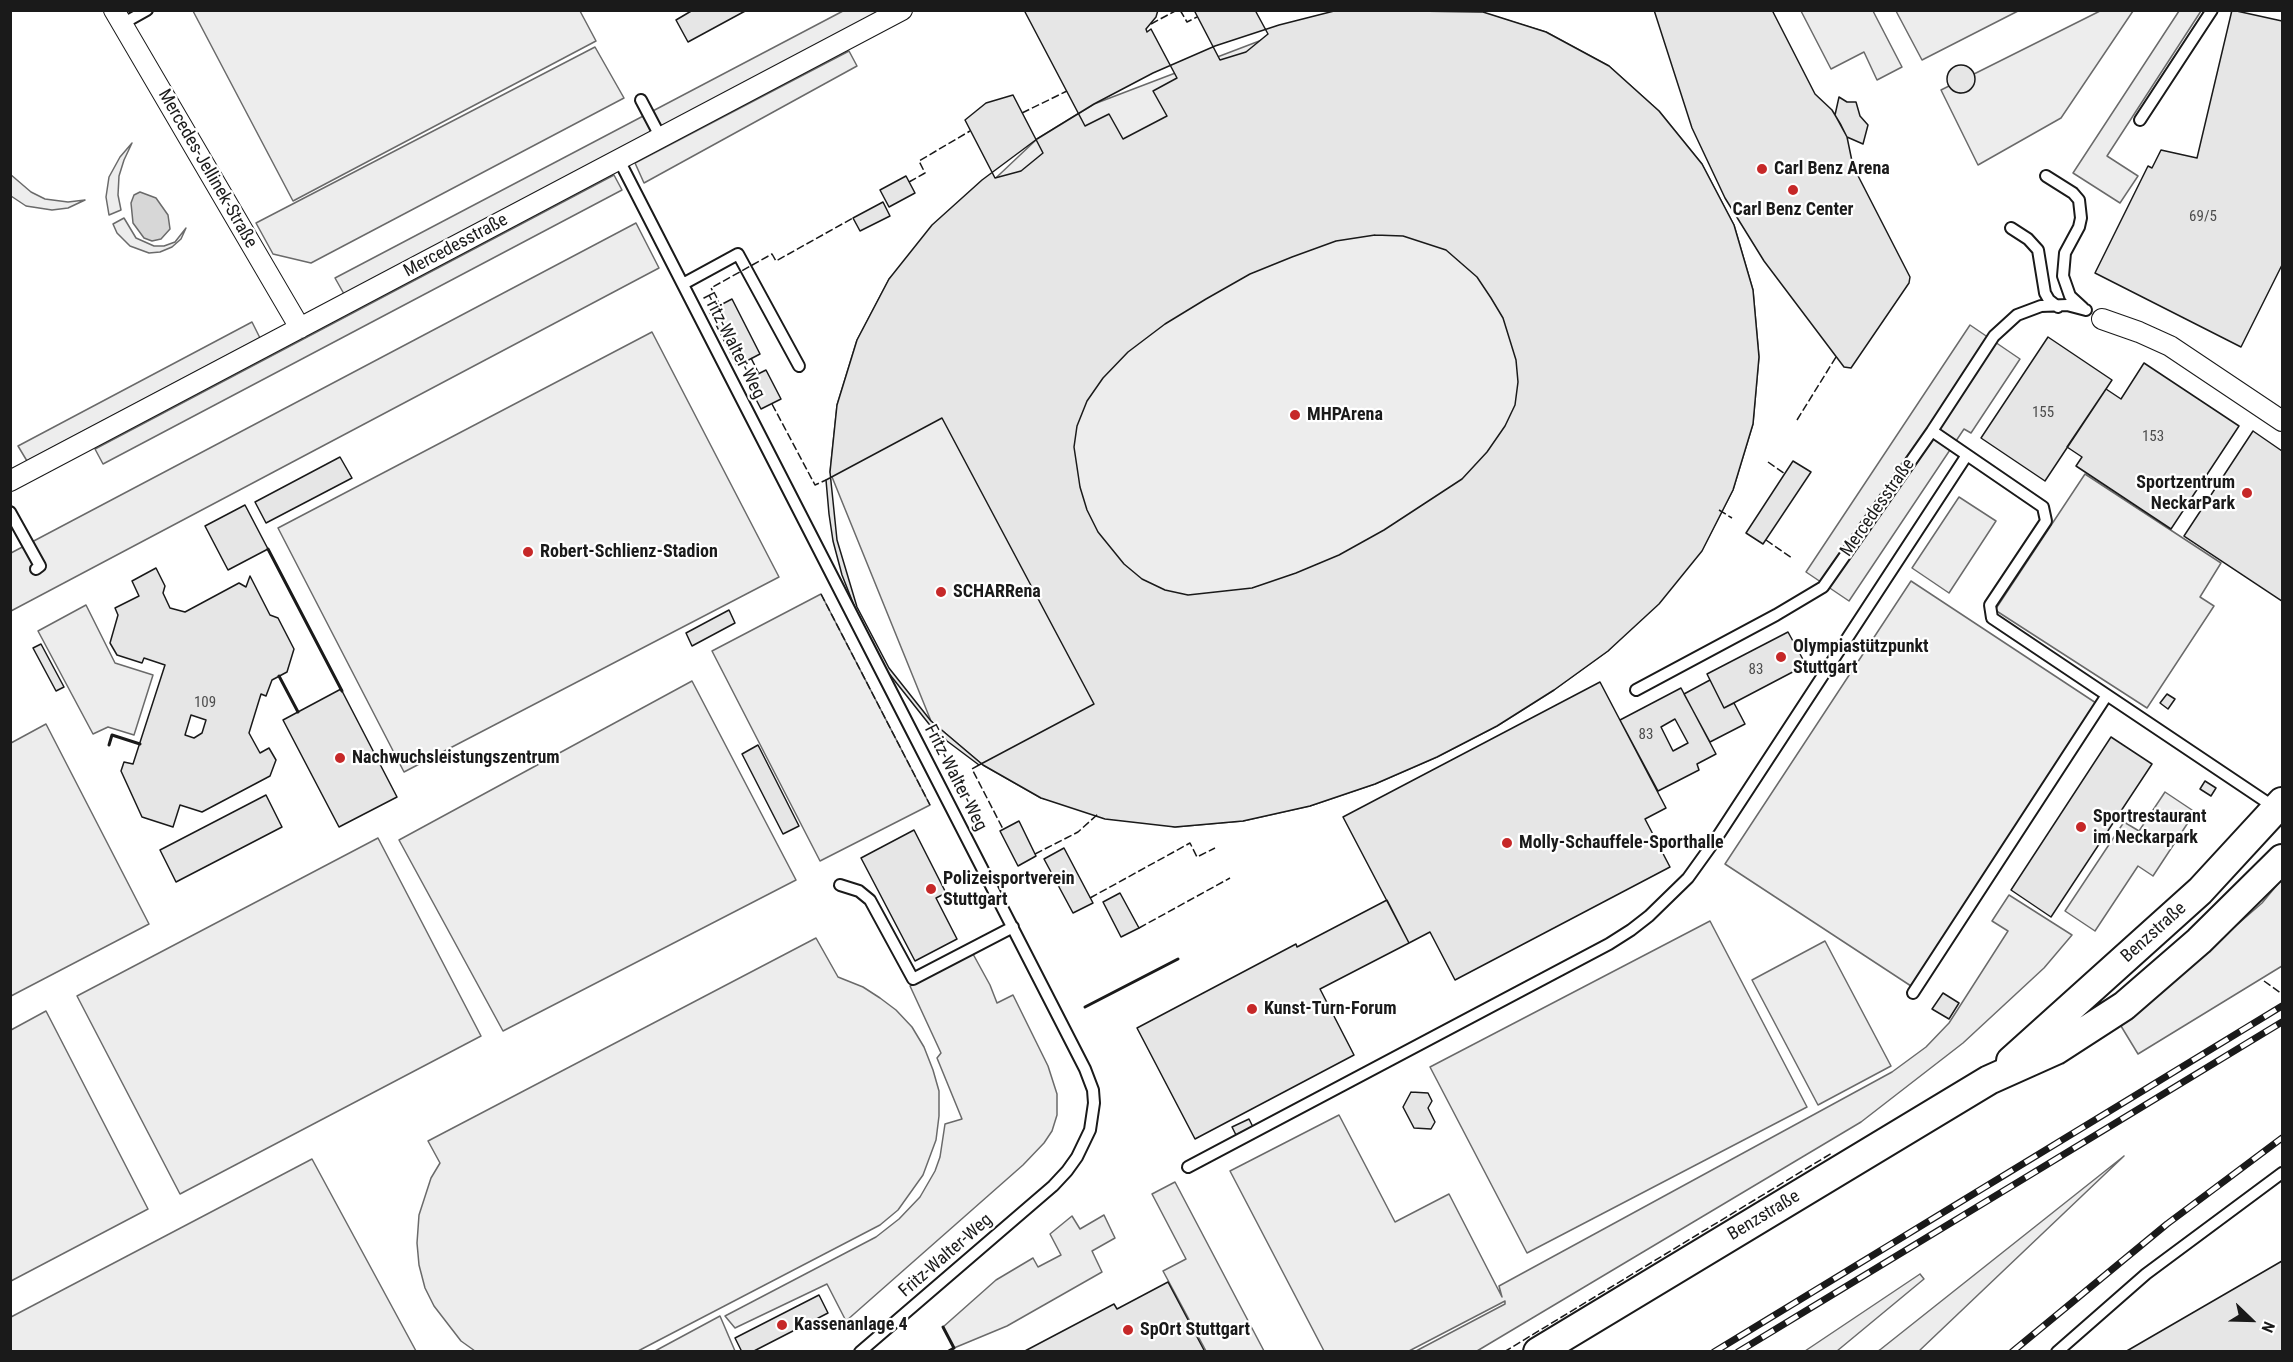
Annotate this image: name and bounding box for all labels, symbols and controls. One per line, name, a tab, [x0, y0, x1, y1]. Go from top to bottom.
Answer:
street label: Mercedes-Jellinek-Straße	[153, 86, 261, 252]
place label: Carl Benz Arena	[1774, 158, 1890, 180]
marker: Carl Benz Arena	[1755, 162, 1769, 176]
marker: Carl Benz Center	[1786, 183, 1800, 197]
place label: Carl Benz Center	[1732, 199, 1854, 221]
house number: 69/5	[2189, 208, 2217, 226]
street label: Mercedesstraße	[400, 210, 512, 282]
street label: Fritz-Walter-Weg	[697, 289, 769, 403]
place label: MHPArena	[1307, 404, 1383, 426]
house number: 155	[2032, 404, 2054, 422]
marker: MHPArena	[1288, 408, 1302, 422]
house number: 153	[2142, 428, 2164, 446]
street label: Mercedesstraße	[1836, 455, 1920, 561]
place label: Sportzentrum NeckarPark	[2136, 472, 2235, 514]
marker: Sportzentrum NeckarPark	[2240, 486, 2254, 500]
place label: Robert-Schlienz-Stadion	[540, 541, 718, 563]
marker: Robert-Schlienz-Stadion	[521, 545, 535, 559]
place label: SCHARRena	[953, 581, 1041, 603]
marker: SCHARRena	[934, 585, 948, 599]
place label: Olympiastützpunkt Stuttgart	[1793, 636, 1929, 678]
marker: Olympiastützpunkt Stuttgart	[1774, 650, 1788, 664]
house number: 83	[1749, 661, 1763, 679]
house number: 109	[194, 694, 216, 712]
street label: Fritz-Walter-Weg	[919, 721, 991, 835]
house number: 83	[1639, 726, 1653, 744]
place label: Nachwuchsleistungszentrum	[352, 747, 560, 769]
marker: Nachwuchsleistungszentrum	[333, 751, 347, 765]
place label: Sportrestaurant im Neckarpark	[2093, 806, 2206, 848]
marker: Sportrestaurant im Neckarpark	[2074, 820, 2088, 834]
place label: Molly-Schauffele-Sporthalle	[1519, 832, 1724, 854]
marker: Molly-Schauffele-Sporthalle	[1500, 836, 1514, 850]
place label: Polizeisportverein Stuttgart	[943, 868, 1075, 910]
marker: Polizeisportverein Stuttgart	[924, 882, 938, 896]
street label: Benzstraße	[2117, 898, 2191, 968]
place label: Kunst-Turn-Forum	[1264, 998, 1397, 1020]
marker: Kunst-Turn-Forum	[1245, 1002, 1259, 1016]
street label: Benzstraße	[1724, 1186, 1804, 1246]
street label: Fritz-Walter-Weg	[895, 1210, 997, 1302]
north arrow	[2221, 1290, 2281, 1350]
place label: Kassenanlage 4	[794, 1314, 908, 1336]
marker: Kassenanlage 4	[775, 1318, 789, 1332]
place label: SpOrt Stuttgart	[1140, 1319, 1250, 1341]
text: N	[2257, 1319, 2279, 1335]
marker: SpOrt Stuttgart	[1121, 1323, 1135, 1337]

